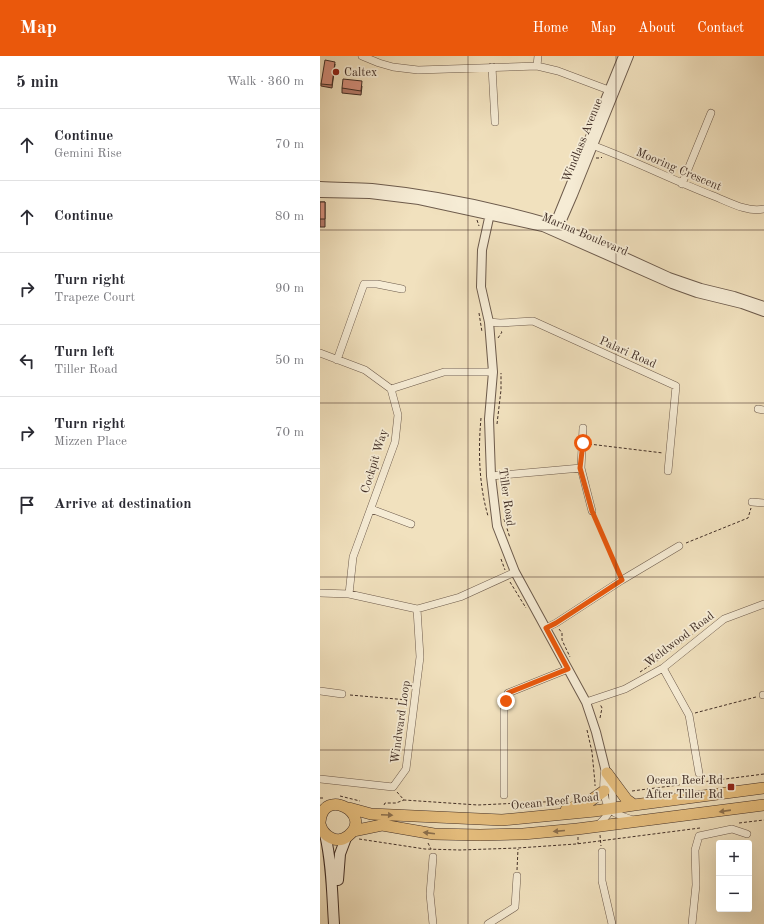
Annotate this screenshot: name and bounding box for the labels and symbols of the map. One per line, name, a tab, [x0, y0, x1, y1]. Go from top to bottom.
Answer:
marker: Caltex	[331, 67, 341, 77]
place label: Caltex	[344, 67, 377, 79]
street label: Windlass Avenue	[561, 96, 605, 184]
street label: Mooring Crescent	[634, 147, 723, 193]
street label: Marina Boulevard	[540, 211, 629, 258]
street label: Palari Road	[597, 335, 658, 371]
street label: Cockpit Way	[360, 427, 391, 495]
route start	[574, 434, 592, 452]
street label: Tiller Road	[496, 467, 516, 527]
street label: Weldwood Road	[643, 610, 717, 670]
street label: Windward Loop	[389, 680, 413, 764]
route end	[497, 692, 515, 710]
place label: Ocean Reef Rd After Tiller Rd	[645, 775, 723, 801]
marker: Ocean Reef Rd After Tiller Rd	[726, 782, 736, 792]
street label: Ocean Reef Road	[510, 791, 600, 813]
one-way arrow	[719, 807, 731, 814]
one-way arrow	[381, 811, 393, 818]
one-way arrow	[553, 827, 565, 834]
one-way arrow	[423, 830, 435, 836]

